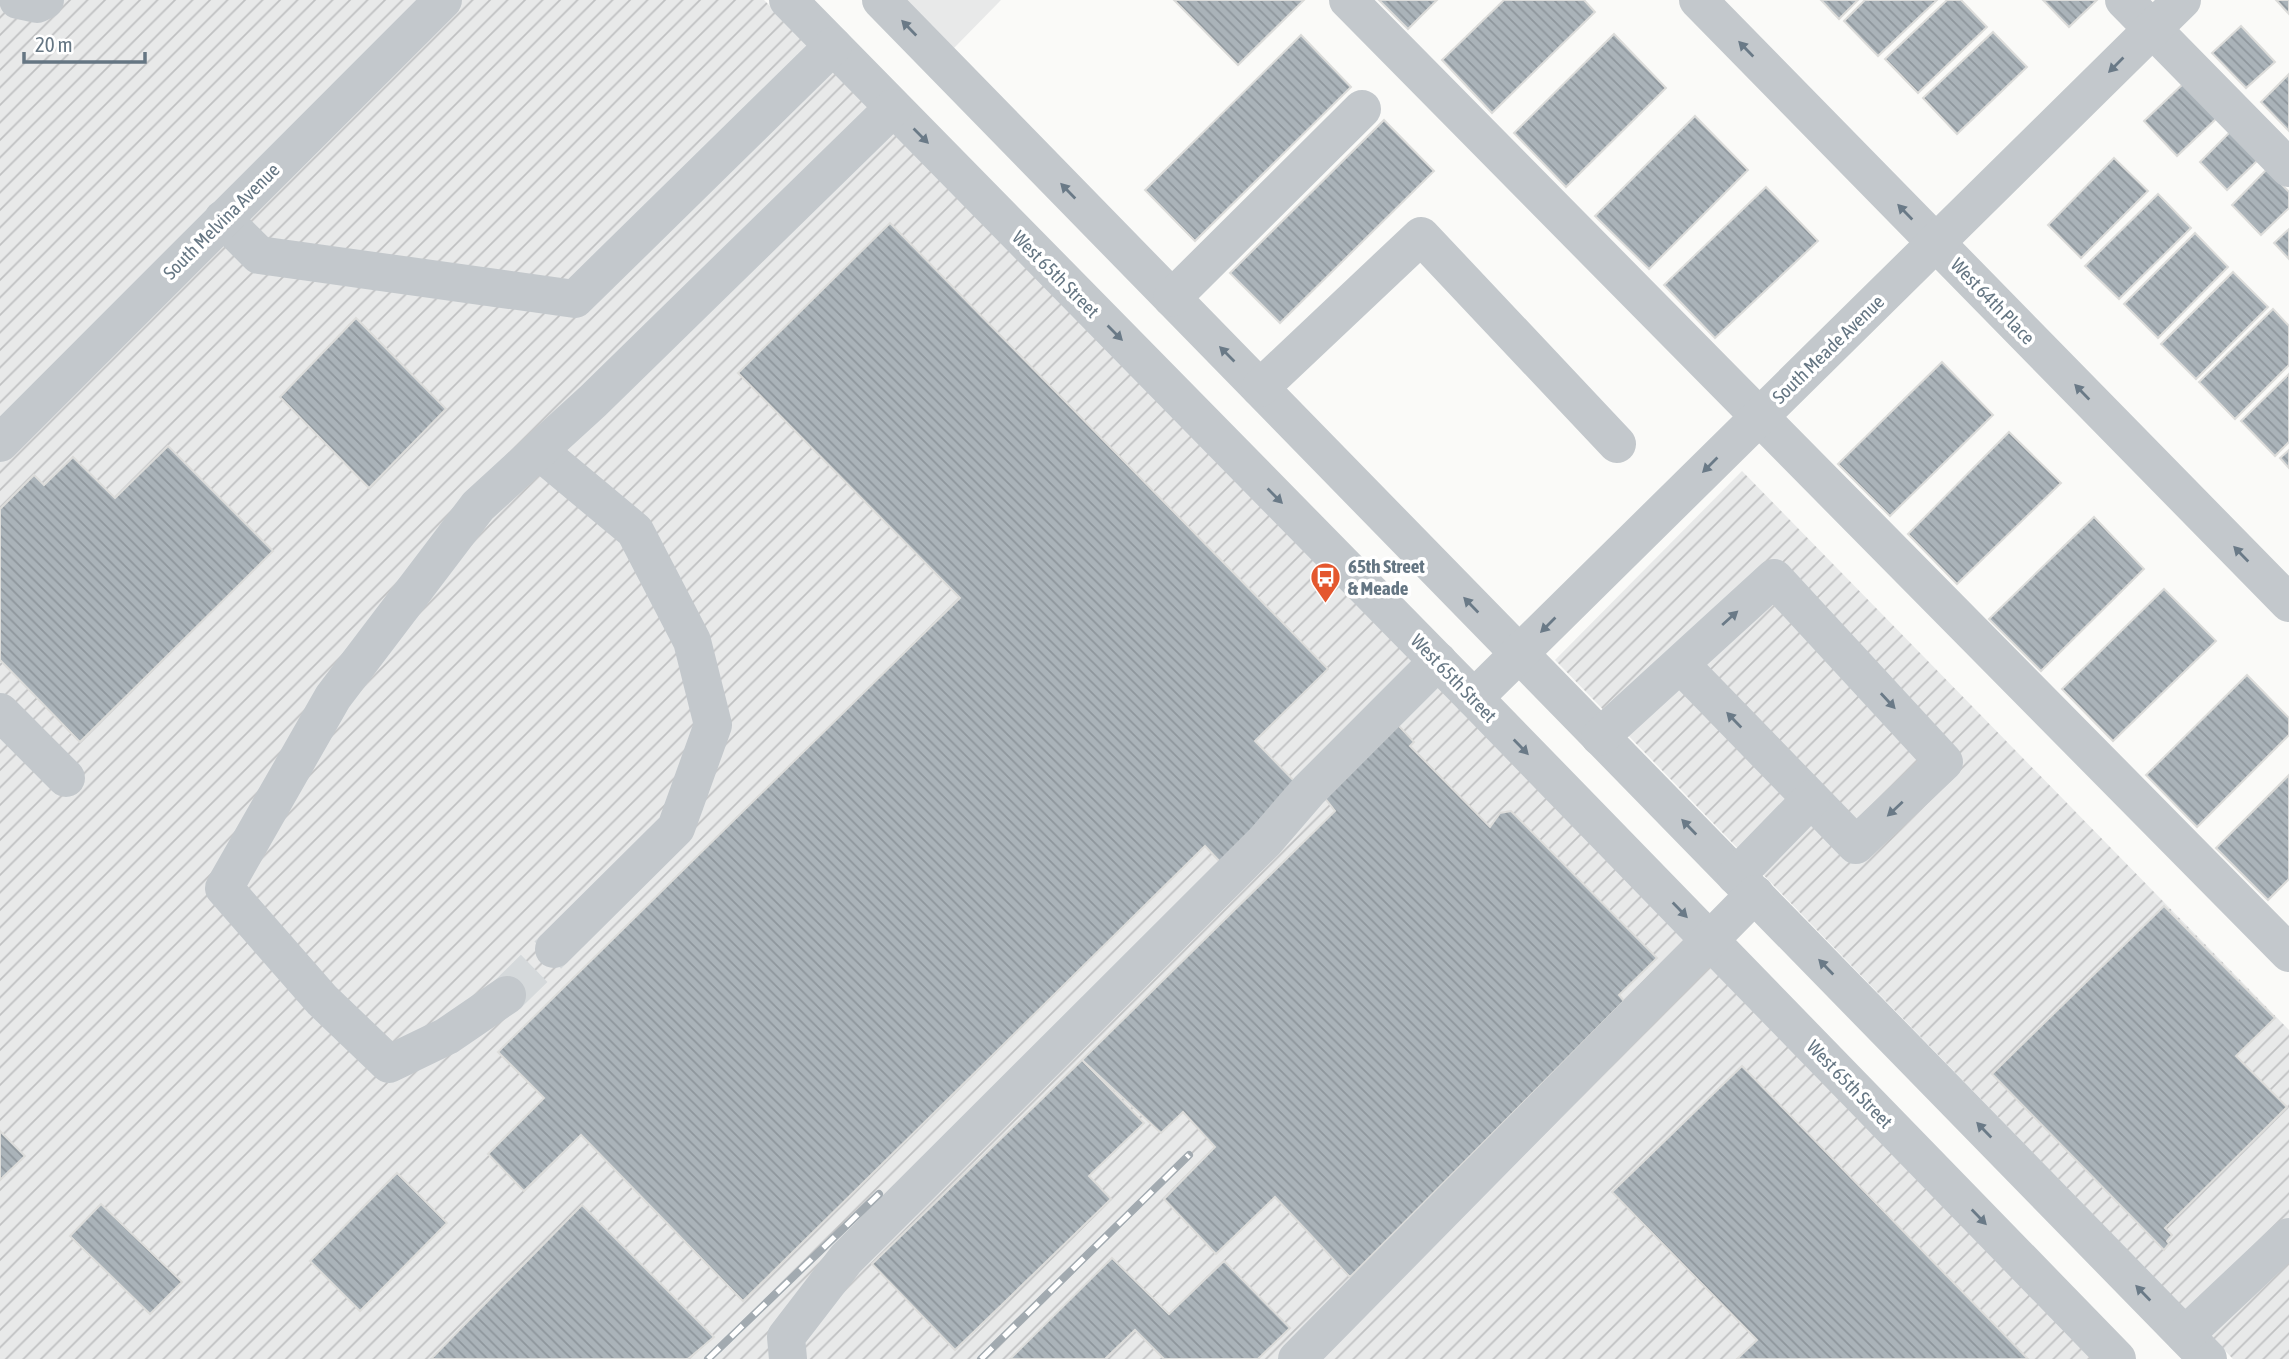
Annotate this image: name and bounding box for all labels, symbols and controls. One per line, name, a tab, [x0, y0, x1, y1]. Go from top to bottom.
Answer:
one-way arrow	[901, 20, 918, 37]
scale bar	[24, 21, 145, 65]
text: 20 m	[35, 32, 73, 56]
one-way arrow	[1738, 42, 1755, 58]
one-way arrow	[2108, 57, 2125, 73]
one-way arrow	[913, 127, 929, 144]
street label: South Melvina Avenue	[158, 158, 284, 284]
one-way arrow	[1060, 183, 1076, 200]
one-way arrow	[1897, 203, 1914, 220]
street label: West 65th Street	[1008, 226, 1104, 322]
street label: West 64th Place	[1947, 254, 2039, 348]
street label: South Meade Avenue	[1768, 290, 1888, 408]
one-way arrow	[1107, 325, 1124, 342]
one-way arrow	[1219, 346, 1235, 362]
one-way arrow	[2073, 383, 2090, 400]
one-way arrow	[1702, 456, 1719, 472]
one-way arrow	[1266, 487, 1283, 504]
one-way arrow	[2234, 546, 2250, 563]
place label: 65th Street & Meade	[1348, 555, 1425, 599]
bus stop icon: 65th Street & Meade	[1308, 560, 1342, 604]
one-way arrow	[1463, 596, 1480, 613]
one-way arrow	[1721, 610, 1739, 626]
one-way arrow	[1540, 616, 1557, 632]
street label: West 65th Street	[1407, 630, 1501, 726]
one-way arrow	[1880, 692, 1896, 710]
one-way arrow	[1727, 712, 1743, 729]
one-way arrow	[1512, 738, 1528, 755]
one-way arrow	[1886, 800, 1903, 817]
one-way arrow	[1681, 819, 1697, 836]
one-way arrow	[1671, 901, 1688, 918]
one-way arrow	[1818, 959, 1834, 976]
street label: West 65th Street	[1803, 1036, 1897, 1132]
one-way arrow	[1977, 1122, 1993, 1139]
one-way arrow	[1970, 1208, 1986, 1225]
one-way arrow	[2135, 1284, 2152, 1301]

